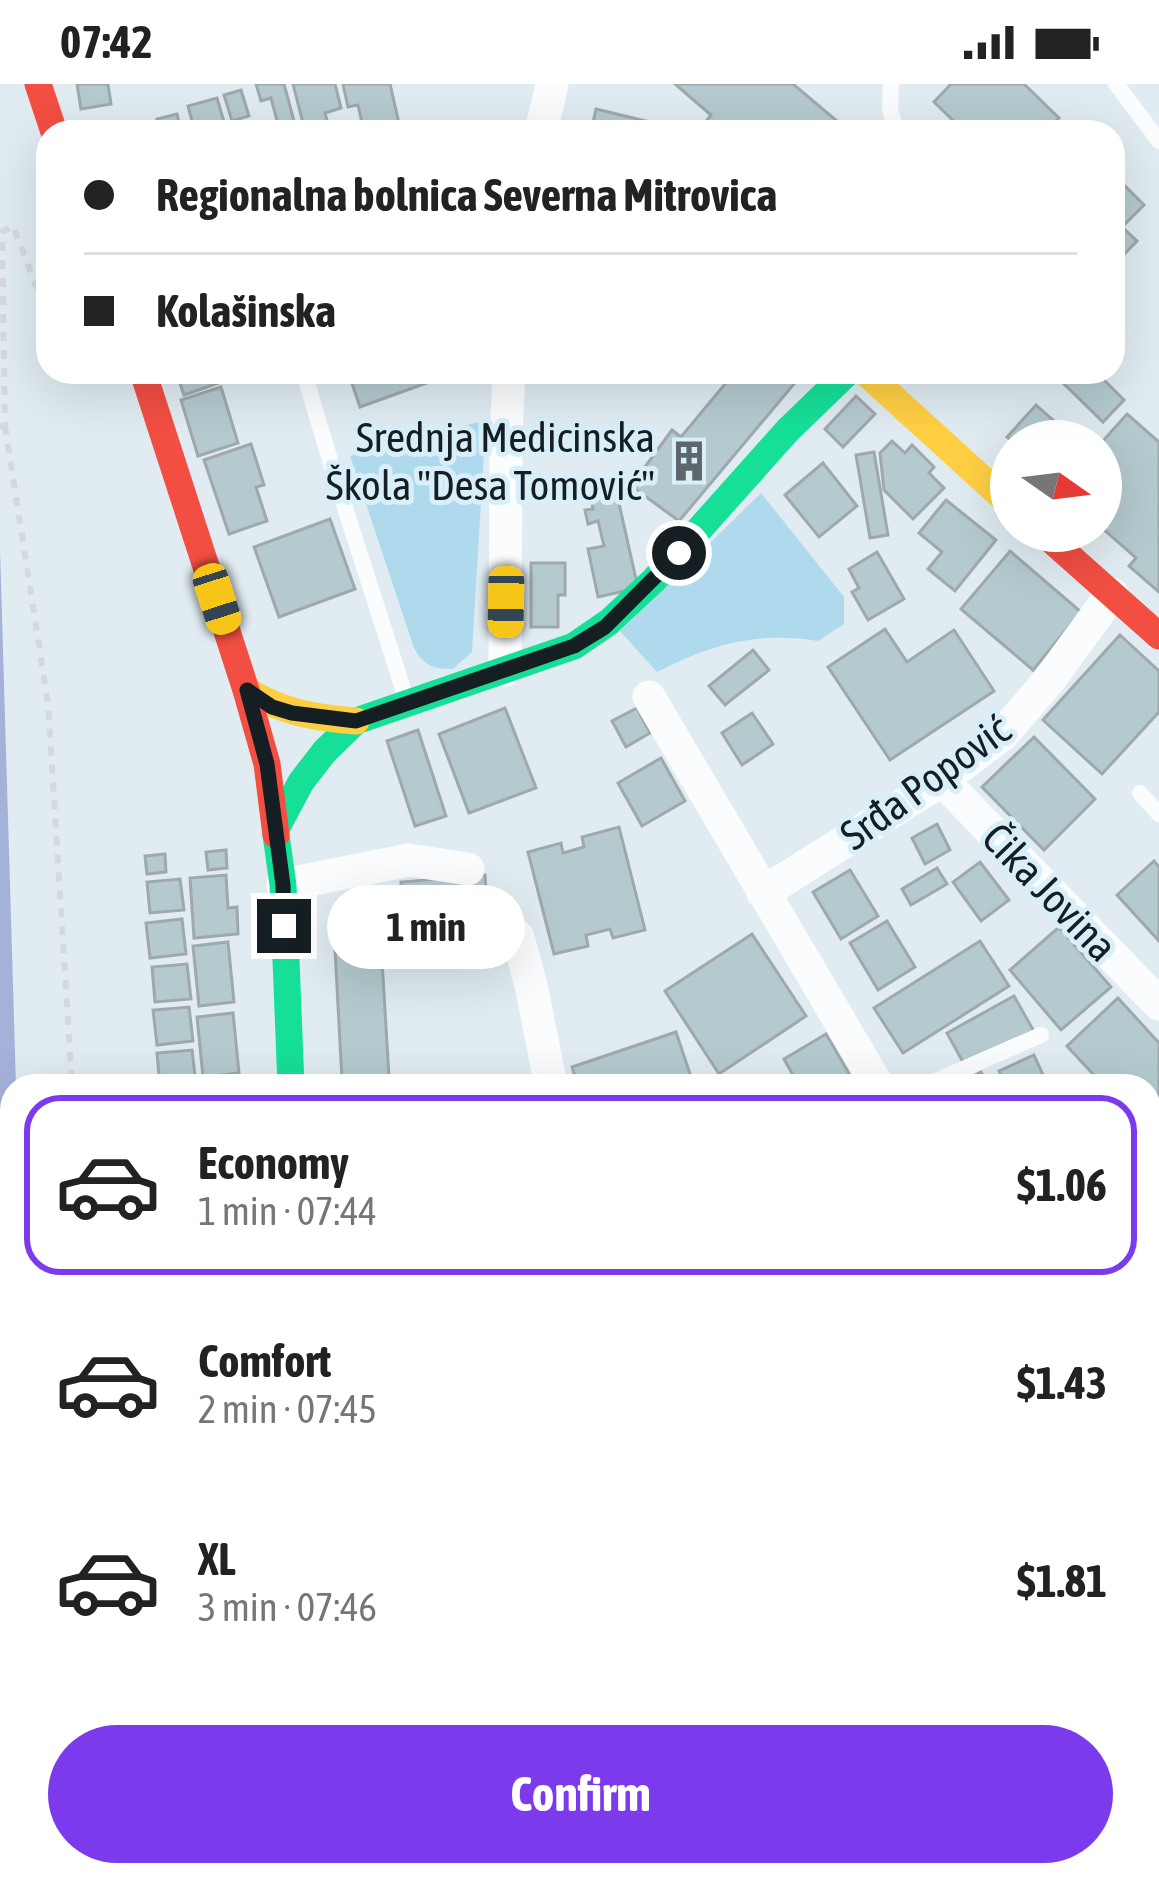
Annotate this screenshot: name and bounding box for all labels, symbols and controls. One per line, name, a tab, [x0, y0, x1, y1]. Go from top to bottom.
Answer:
text: 07:42	[60, 16, 153, 68]
text: Regionalna bolnica Severna Mitrovica	[156, 169, 777, 221]
text: Kolašinska	[156, 285, 336, 337]
place label: Srednja Medicinska Škola "Desa Tomović"	[326, 413, 655, 509]
north arrow	[990, 420, 1122, 552]
map controls	[990, 420, 1122, 552]
building icon: Srednja Medicinska Škola "Desa Tomović"	[666, 438, 712, 484]
route start	[652, 526, 706, 580]
car	[189, 559, 245, 639]
car	[487, 566, 525, 638]
street label: Srđa Popović	[831, 704, 1019, 859]
street label: Čika Jovina	[973, 813, 1127, 971]
callout: 1 min	[326, 884, 524, 968]
route end	[257, 899, 311, 953]
text: 1 min	[386, 905, 466, 949]
icon: car	[54, 1131, 162, 1239]
text: Economy	[198, 1137, 349, 1189]
text: $1.06	[1017, 1159, 1107, 1211]
text: 1 min · 07:44	[198, 1189, 377, 1233]
icon: car	[54, 1329, 162, 1437]
text: Comfort	[198, 1335, 331, 1387]
text: $1.43	[1017, 1357, 1107, 1409]
text: 2 min · 07:45	[198, 1387, 377, 1431]
icon: car	[54, 1527, 162, 1635]
text: XL	[198, 1533, 236, 1585]
text: $1.81	[1017, 1555, 1107, 1607]
text: 3 min · 07:46	[198, 1585, 377, 1629]
button: Confirm	[48, 1725, 1113, 1863]

